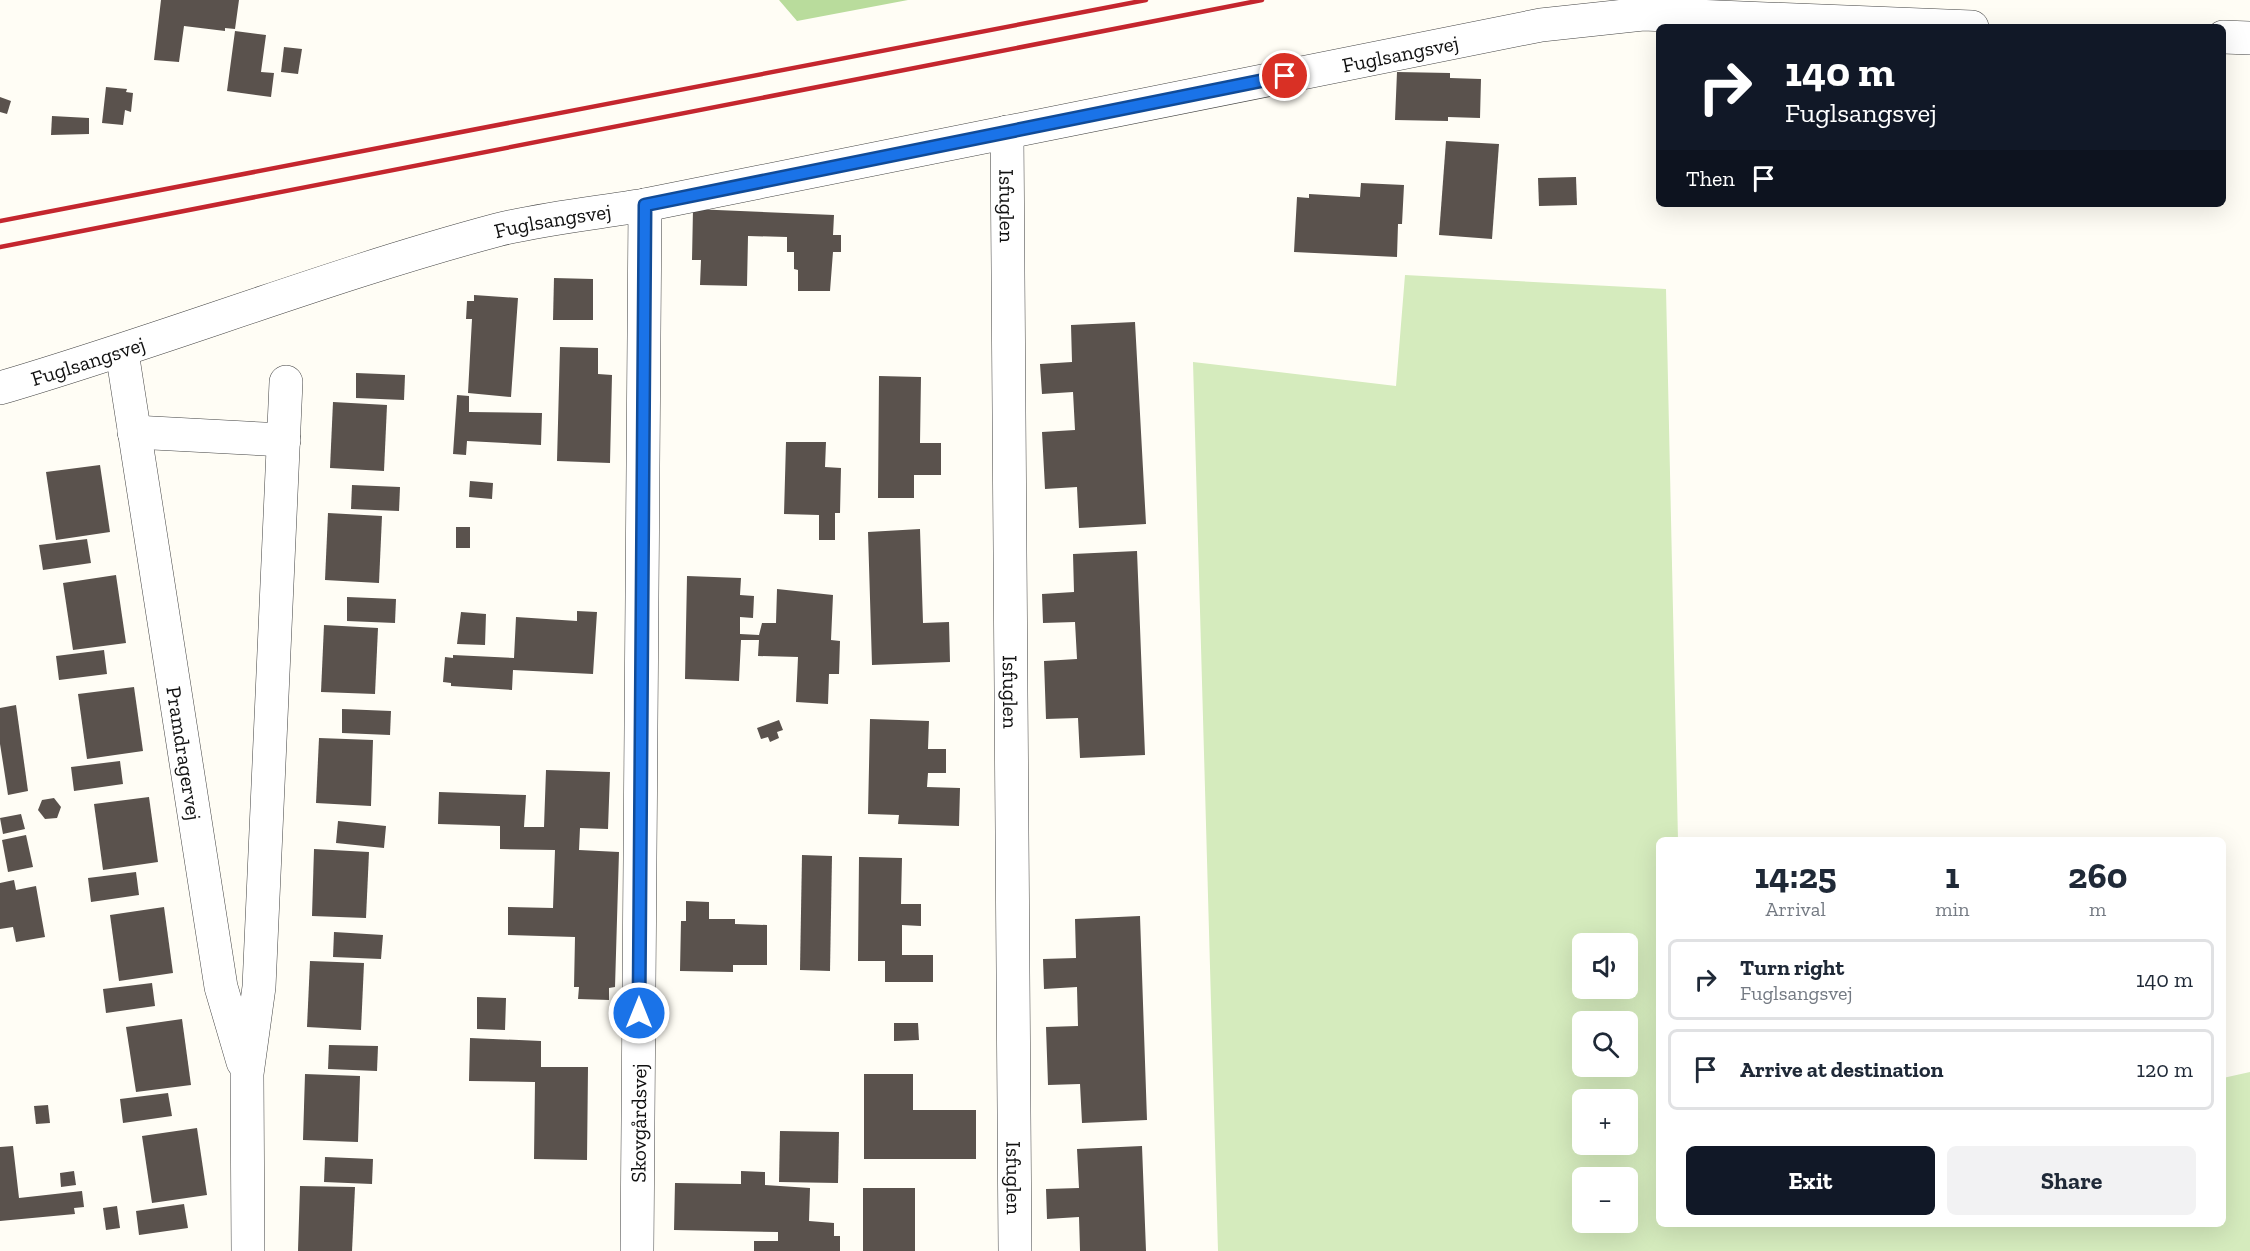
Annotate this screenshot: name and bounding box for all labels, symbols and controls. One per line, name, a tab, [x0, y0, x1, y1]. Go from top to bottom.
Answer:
street label: Fuglsangsvej	[1340, 29, 1461, 77]
text: 140 m	[1785, 46, 1895, 97]
icon: right	[1686, 48, 1764, 126]
pin	[1259, 50, 1310, 101]
icon: arrive	[1268, 59, 1301, 92]
text: Fuglsangsvej	[1785, 97, 1937, 129]
icon: arrive	[1747, 162, 1780, 195]
text: Then	[1686, 165, 1735, 192]
street label: Isfuglen	[995, 169, 1020, 243]
street label: Fuglsangsvej	[491, 198, 613, 243]
street label: Fuglsangsvej	[28, 331, 148, 391]
street label: Isfuglen	[998, 655, 1024, 729]
street label: Pramdragervej	[162, 684, 207, 822]
text: 14:25	[1755, 854, 1837, 897]
text: 1	[1945, 854, 1960, 897]
text: 260	[2068, 854, 2127, 897]
text: Arrival	[1765, 897, 1826, 921]
text: min	[1935, 897, 1970, 921]
text: m	[2089, 897, 2106, 921]
map controls	[1572, 933, 1638, 1233]
button: sound	[1572, 933, 1638, 999]
text: Turn right	[1740, 954, 1844, 981]
icon: right	[1689, 963, 1722, 996]
text: 140 m	[2136, 966, 2193, 993]
position arrow	[607, 981, 671, 1045]
text: Fuglsangsvej	[1740, 981, 1853, 1005]
button: search	[1572, 1011, 1638, 1077]
icon: arrive	[1689, 1053, 1722, 1086]
text: Arrive at destination	[1740, 1056, 1943, 1083]
text: 120 m	[2137, 1056, 2193, 1083]
street label: Skovgårdsvej	[625, 1063, 652, 1183]
button: +	[1572, 1089, 1638, 1155]
street label: Isfuglen	[1002, 1141, 1027, 1215]
button: Exit	[1686, 1146, 1935, 1215]
button: Share	[1947, 1146, 2196, 1215]
button: −	[1572, 1167, 1638, 1233]

